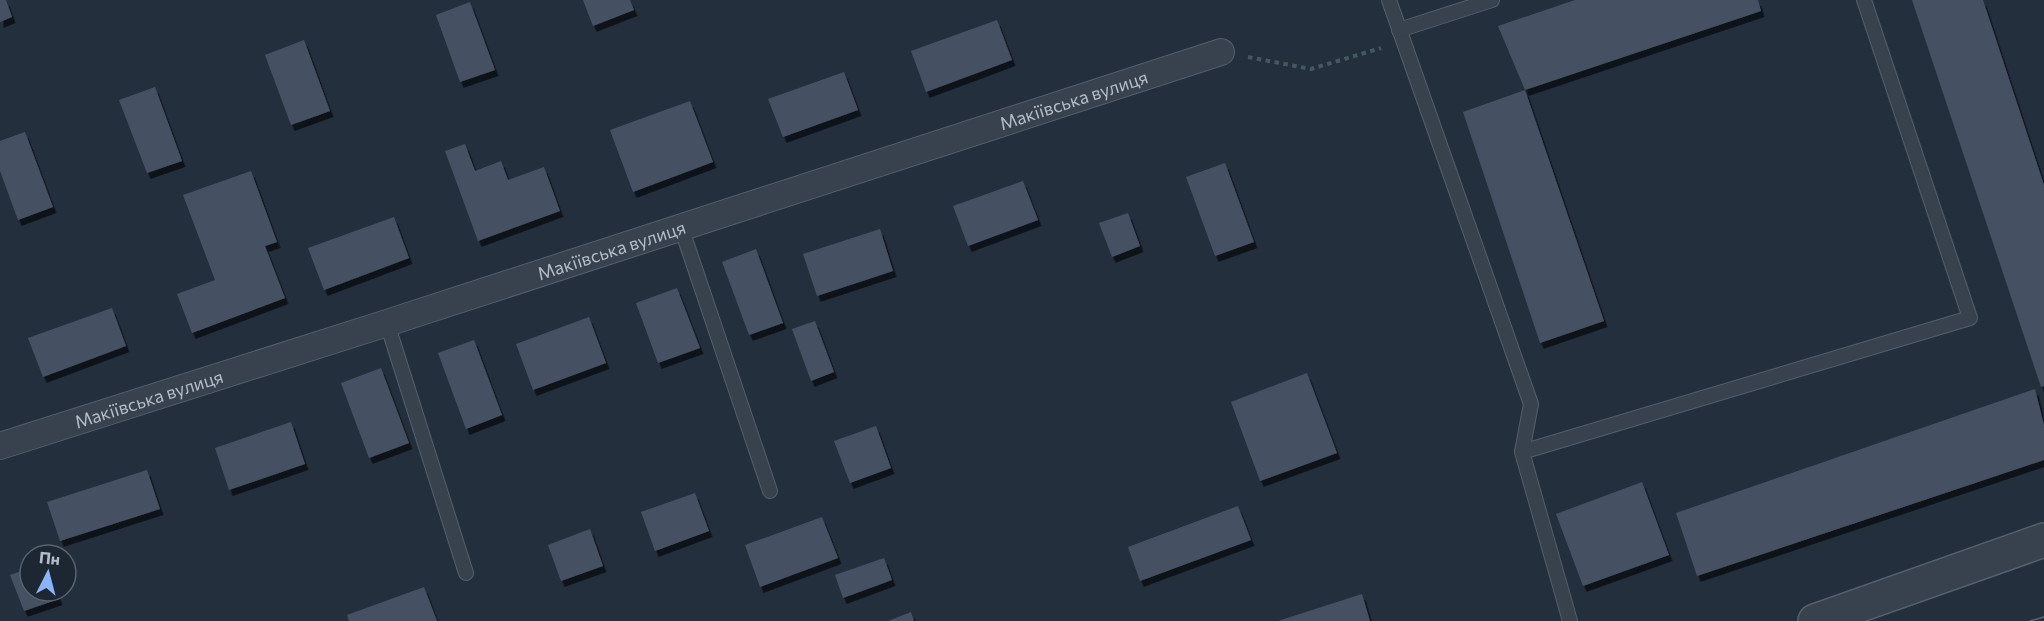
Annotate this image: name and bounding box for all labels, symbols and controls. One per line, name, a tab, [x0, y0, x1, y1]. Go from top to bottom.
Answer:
street label: Макіївська вулиця	[997, 66, 1150, 134]
street label: Макіївська вулиця	[534, 216, 688, 284]
street label: Макіївська вулиця	[72, 365, 226, 433]
north arrow	[18, 543, 78, 603]
text: Пн	[38, 547, 61, 568]

